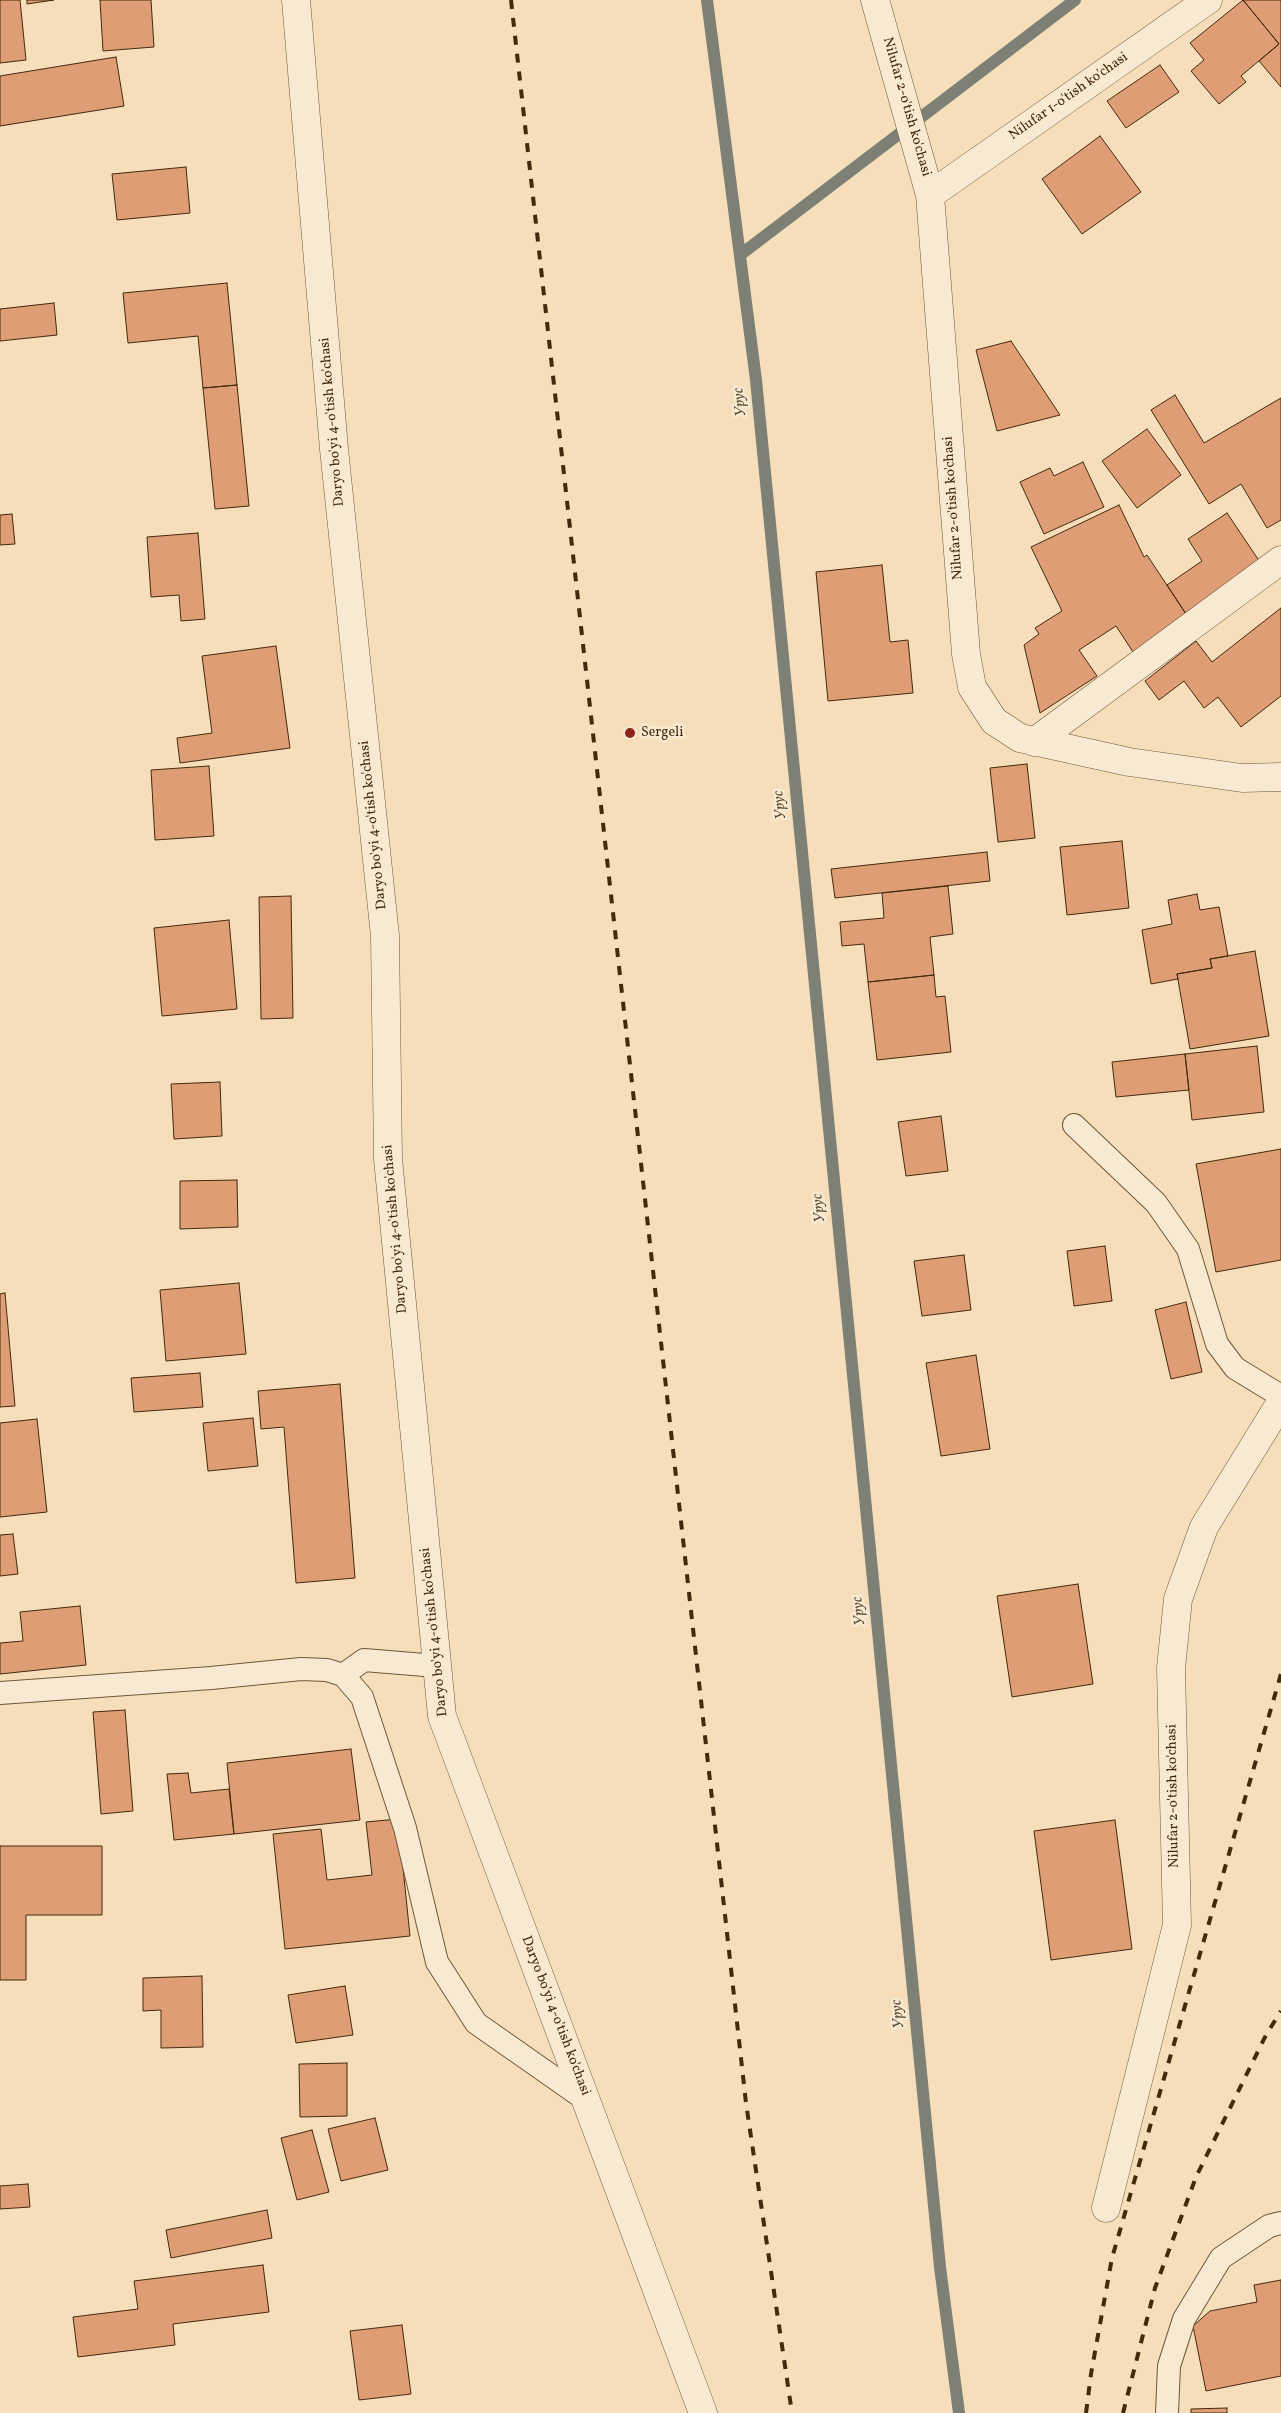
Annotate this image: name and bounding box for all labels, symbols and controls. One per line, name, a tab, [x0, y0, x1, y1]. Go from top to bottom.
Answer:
street label: Nilufar 2-o'tish ko'chasi	[878, 35, 934, 179]
street label: Nilufar 1-o'tish ko'chasi	[1006, 50, 1132, 144]
street label: Daryo bo'yi 4-o'tish ko'chasi	[317, 337, 349, 507]
water label: Урус	[731, 387, 751, 417]
street label: Nilufar 2-o'tish ko'chasi	[941, 436, 967, 580]
place label: Sergeli	[641, 725, 683, 741]
marker: Sergeli	[623, 726, 637, 740]
street label: Daryo bo'yi 4-o'tish ko'chasi	[357, 740, 391, 910]
water label: Урус	[771, 790, 791, 820]
street label: Daryo bo'yi 4-o'tish ko'chasi	[380, 1144, 412, 1314]
water label: Урус	[810, 1193, 830, 1223]
street label: Daryo bo'yi 4-o'tish ko'chasi	[418, 1547, 452, 1717]
water label: Урус	[850, 1596, 870, 1626]
street label: Nilufar 2-o'tish ko'chasi	[1164, 1724, 1184, 1868]
street label: Daryo bo'yi 4-o'tish ko'chasi	[517, 1934, 593, 2098]
water label: Урус	[889, 1999, 909, 2029]

